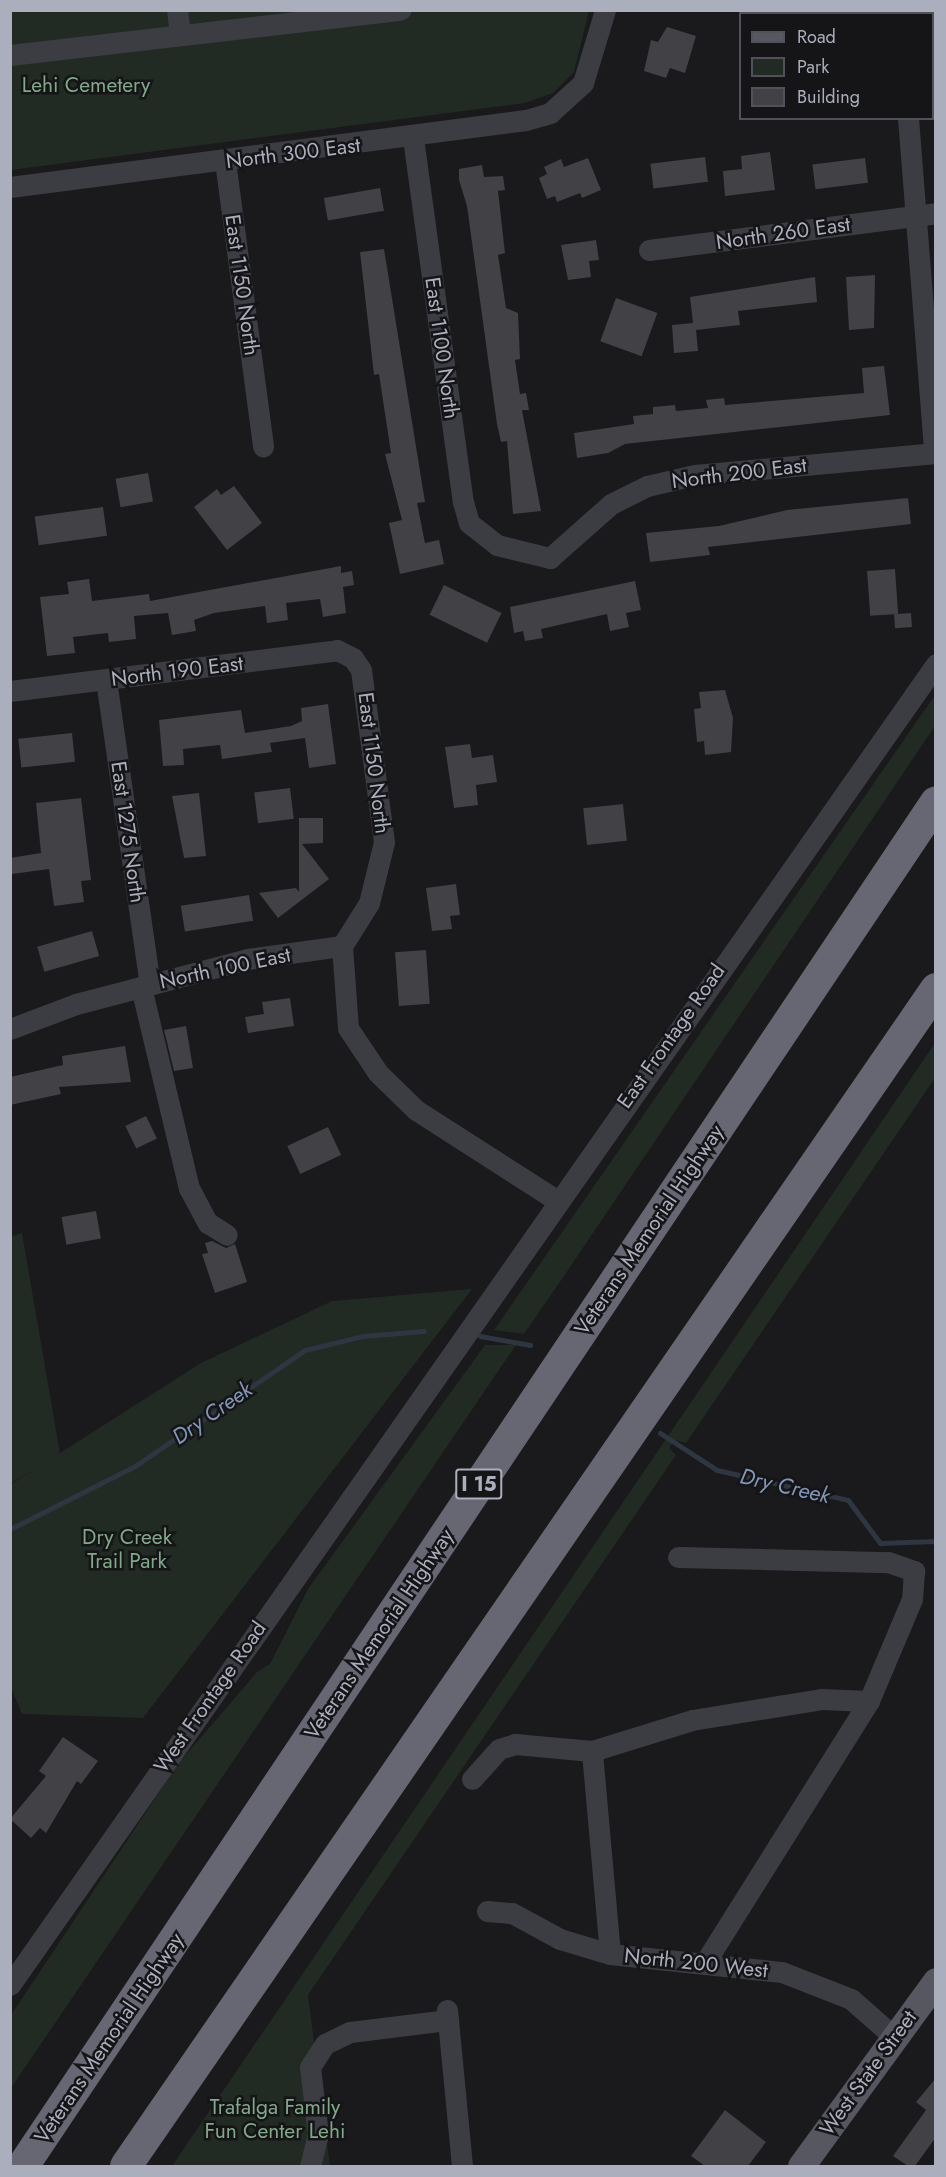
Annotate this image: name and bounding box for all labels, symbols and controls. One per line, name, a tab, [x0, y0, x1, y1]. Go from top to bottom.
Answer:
legend	[739, 12, 934, 120]
text: Road	[797, 24, 836, 50]
text: Park	[797, 54, 829, 80]
park label: Lehi Cemetery	[22, 72, 150, 98]
text: Building	[797, 84, 860, 110]
street label: North 300 East	[224, 132, 362, 174]
street label: North 260 East	[714, 211, 852, 255]
street label: East 1150 North	[220, 213, 264, 357]
street label: East 1100 North	[420, 276, 464, 420]
street label: North 200 East	[670, 452, 808, 494]
street label: North 190 East	[110, 650, 244, 692]
street label: East 1150 North	[353, 691, 395, 835]
street label: East 1275 North	[106, 759, 150, 905]
street label: North 100 East	[157, 942, 293, 994]
street label: East Frontage Road	[612, 959, 730, 1113]
street label: Veterans Memorial Highway	[569, 1120, 729, 1340]
water label: Dry Creek	[167, 1376, 257, 1450]
water label: Dry Creek	[737, 1463, 833, 1509]
road number: I 15	[455, 1467, 503, 1501]
park label: Dry Creek Trail Park	[82, 1524, 172, 1574]
street label: Veterans Memorial Highway	[299, 1524, 459, 1744]
street label: West Frontage Road	[148, 1617, 272, 1777]
street label: Veterans Memorial Highway	[29, 1928, 189, 2148]
street label: North 200 West	[623, 1943, 769, 1983]
street label: West State Street	[814, 2005, 922, 2141]
park label: Trafalga Family Fun Center Lehi	[205, 2094, 345, 2144]

